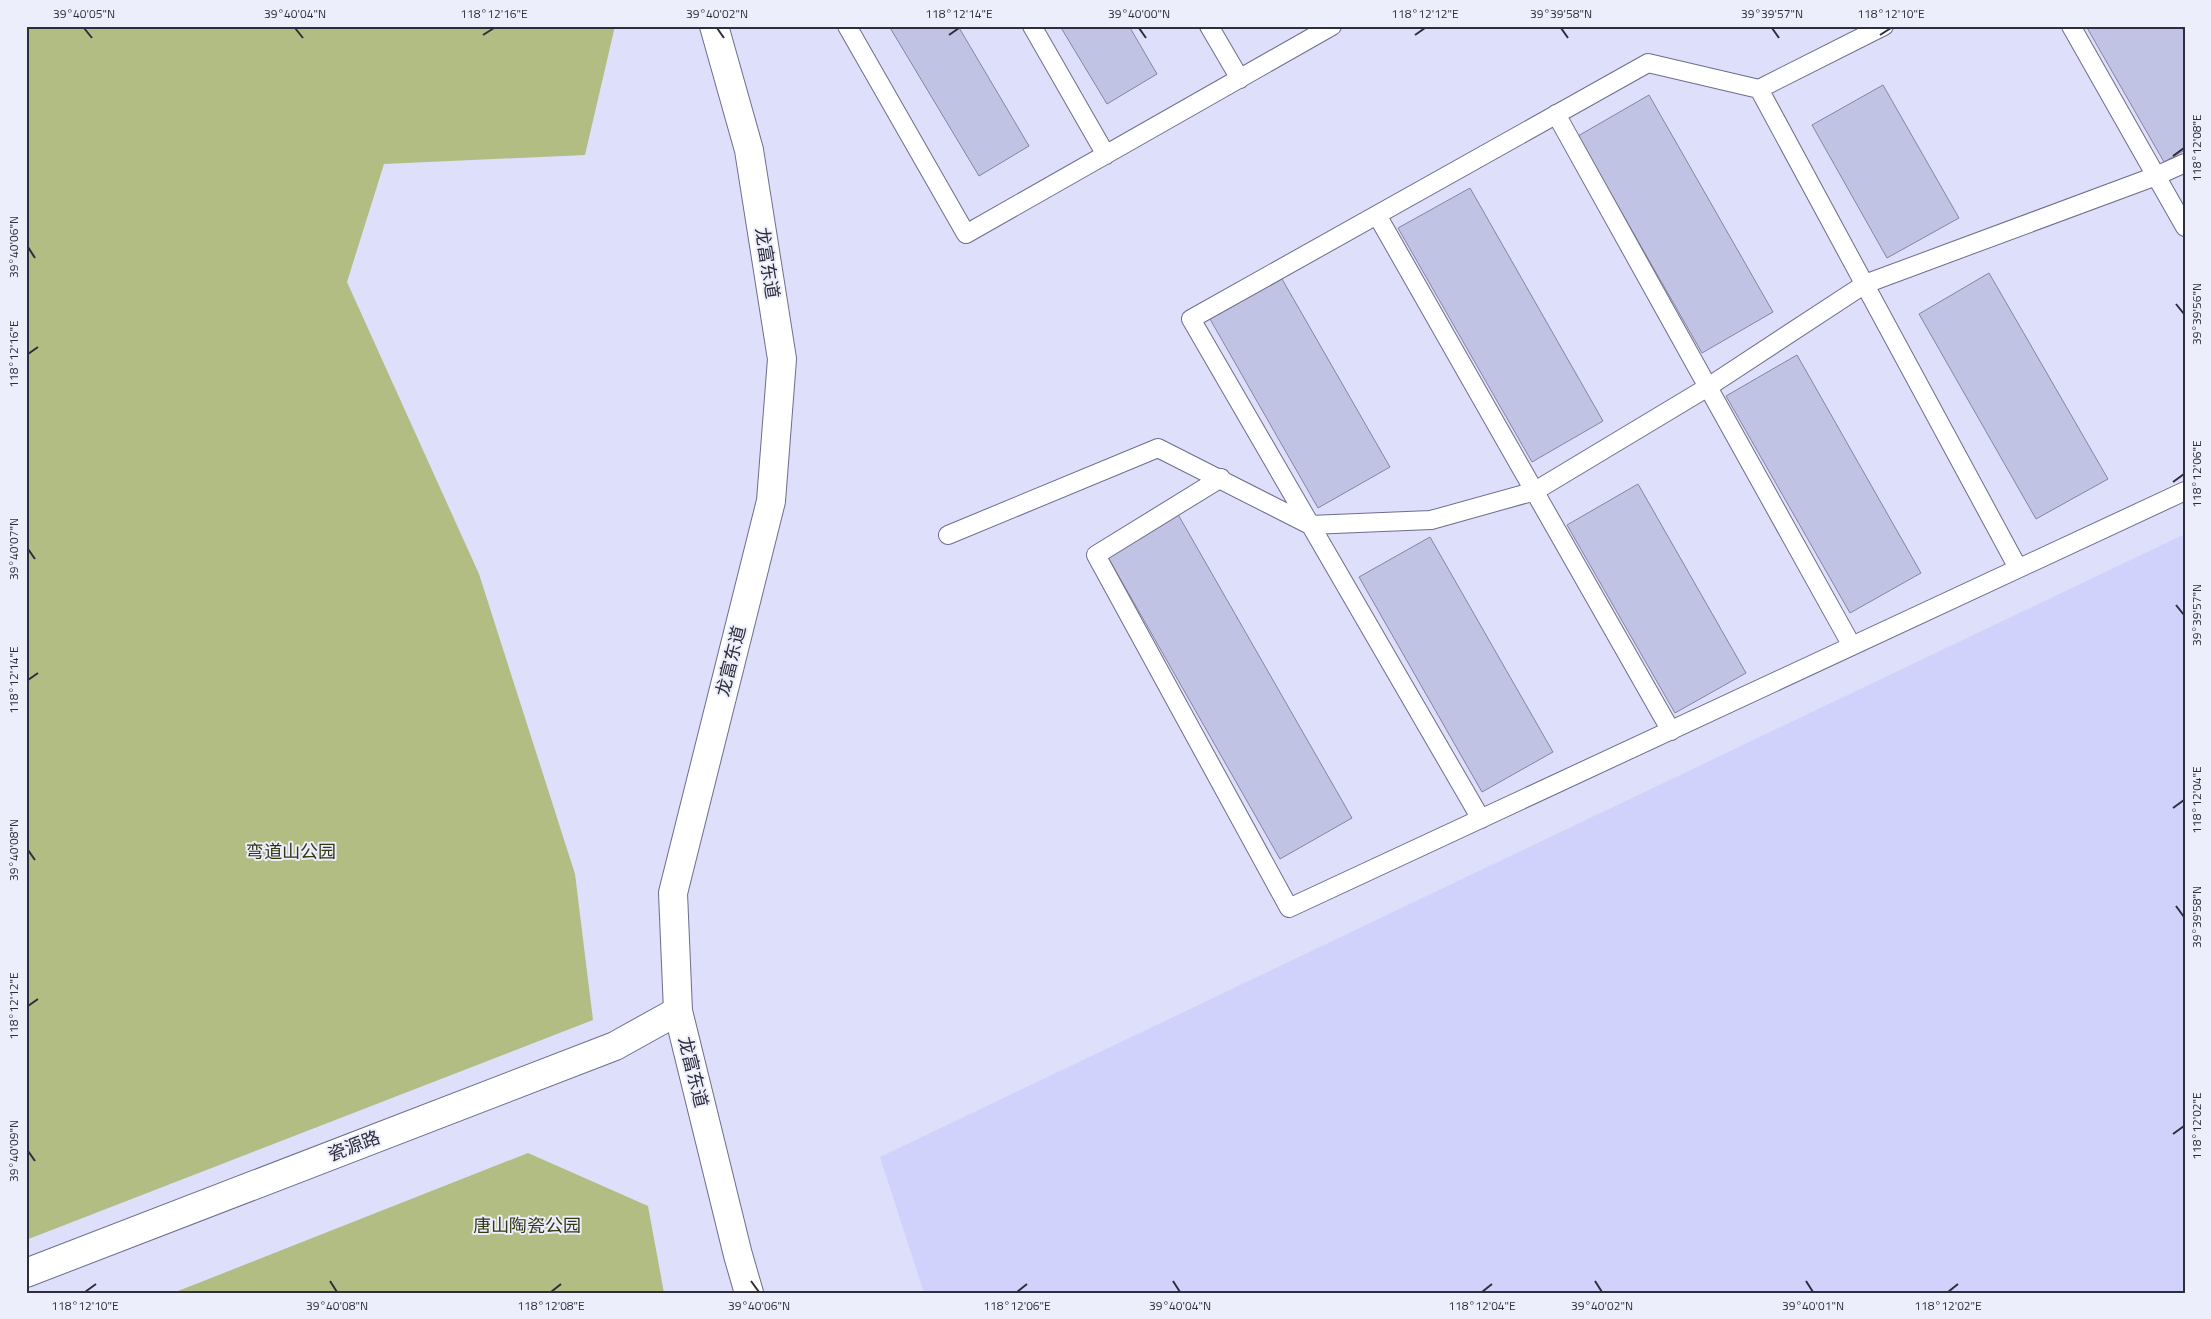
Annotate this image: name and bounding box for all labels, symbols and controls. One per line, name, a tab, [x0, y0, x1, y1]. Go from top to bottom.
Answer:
text: 39°40'05"N	[53, 4, 115, 23]
text: 39°40'04"N	[264, 4, 326, 23]
text: 118°12'16"E	[460, 4, 528, 23]
text: 39°40'02"N	[686, 4, 748, 23]
text: 118°12'14"E	[925, 4, 993, 23]
text: 39°40'00"N	[1108, 4, 1170, 23]
text: 118°12'12"E	[1391, 4, 1459, 23]
text: 39°39'58"N	[1530, 4, 1592, 23]
text: 39°39'57"N	[1741, 4, 1803, 23]
text: 118°12'10"E	[1857, 4, 1925, 23]
text: 118°12'08"E	[2187, 114, 2206, 182]
text: 39°40'06"N	[4, 216, 23, 278]
street label: 龙富东道	[749, 225, 786, 301]
text: 39°39'56"N	[2187, 283, 2206, 345]
text: 118°12'16"E	[4, 320, 23, 388]
text: 118°12'06"E	[2187, 440, 2206, 508]
text: 39°40'07"N	[4, 518, 23, 580]
text: 39°39'57"N	[2187, 584, 2206, 646]
street label: 龙富东道	[709, 623, 752, 699]
text: 118°12'14"E	[4, 646, 23, 714]
text: 118°12'04"E	[2187, 766, 2206, 834]
text: 39°40'08"N	[4, 819, 23, 881]
park label: 弯道山公园	[246, 838, 336, 865]
text: 39°39'58"N	[2187, 886, 2206, 948]
text: 118°12'12"E	[4, 972, 23, 1040]
street label: 龙富东道	[672, 1034, 715, 1110]
text: 118°12'02"E	[2187, 1092, 2206, 1160]
text: 39°40'09"N	[4, 1120, 23, 1182]
street label: 瓷源路	[324, 1123, 384, 1168]
park label: 唐山陶瓷公园	[473, 1212, 581, 1239]
text: 118°12'10"E	[51, 1296, 119, 1315]
text: 39°40'08"N	[306, 1296, 368, 1315]
text: 118°12'08"E	[517, 1296, 585, 1315]
text: 39°40'06"N	[728, 1296, 790, 1315]
text: 118°12'06"E	[983, 1296, 1051, 1315]
text: 39°40'04"N	[1149, 1296, 1211, 1315]
text: 118°12'04"E	[1448, 1296, 1516, 1315]
text: 39°40'02"N	[1571, 1296, 1633, 1315]
text: 39°40'01"N	[1782, 1296, 1844, 1315]
text: 118°12'02"E	[1914, 1296, 1982, 1315]

